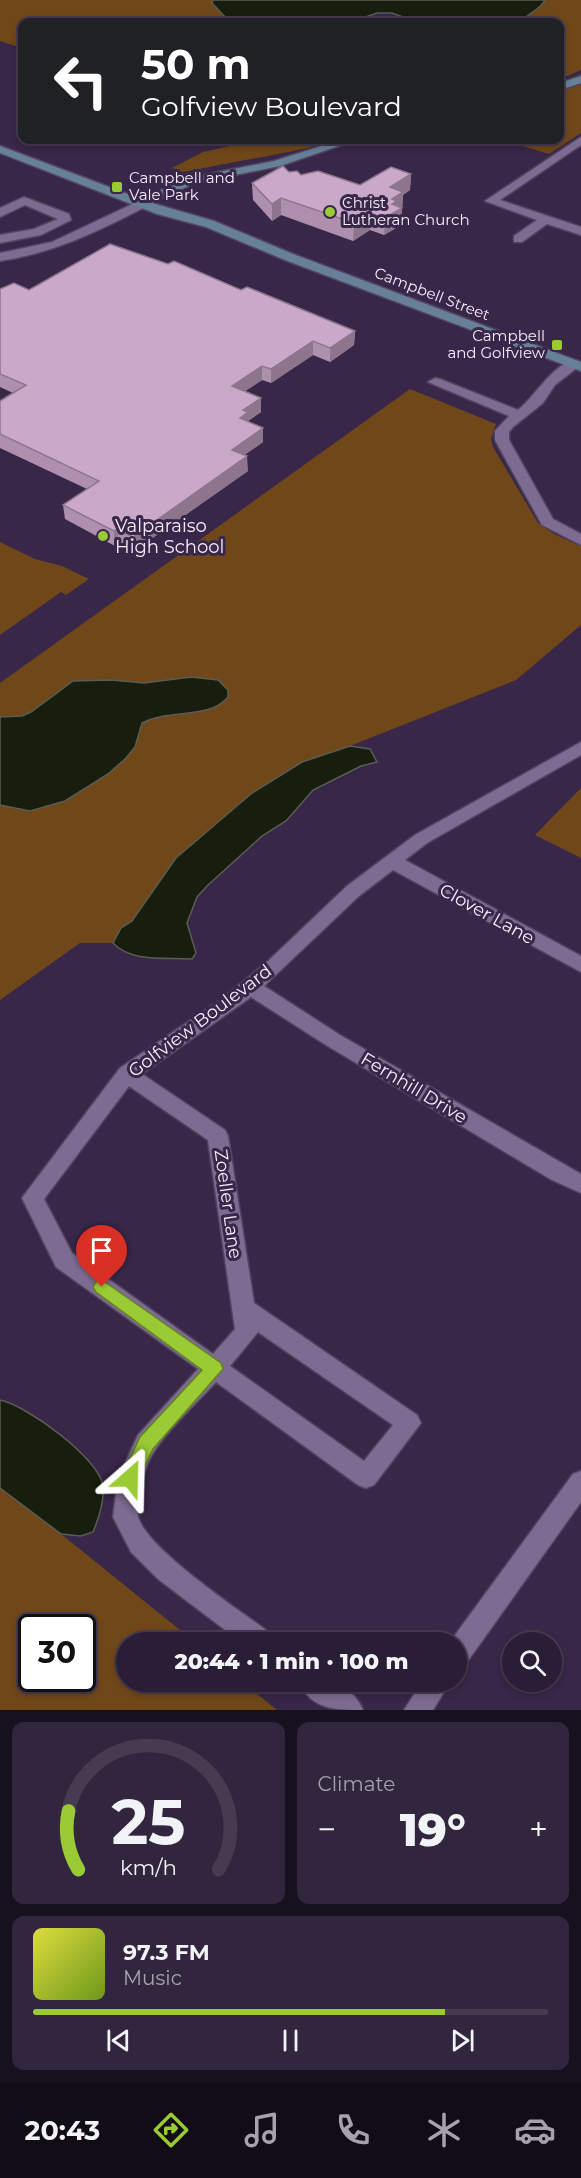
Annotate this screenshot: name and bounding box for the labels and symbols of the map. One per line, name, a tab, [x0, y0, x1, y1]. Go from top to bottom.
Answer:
place label: Campbell and Vale Park	[129, 168, 235, 204]
marker: Campbell and Vale Park	[110, 180, 124, 194]
place label: Christ Lutheran Church	[342, 193, 470, 229]
marker: Christ Lutheran Church	[323, 205, 337, 219]
street label: Campbell Street	[372, 263, 493, 324]
place label: Campbell and Golfview	[447, 326, 546, 362]
marker: Campbell and Golfview	[550, 338, 564, 352]
place label: Valparaiso High School	[115, 515, 224, 558]
marker: Valparaiso High School	[96, 529, 110, 543]
street label: Clover Lane	[436, 879, 538, 949]
street label: Golfview Boulevard	[124, 960, 276, 1082]
street label: Fernhill Drive	[357, 1048, 471, 1128]
street label: Zoeller Lane	[209, 1148, 247, 1260]
pin	[76, 1225, 127, 1287]
position arrow	[98, 1446, 162, 1510]
speed limit sign: 30	[18, 1614, 96, 1692]

